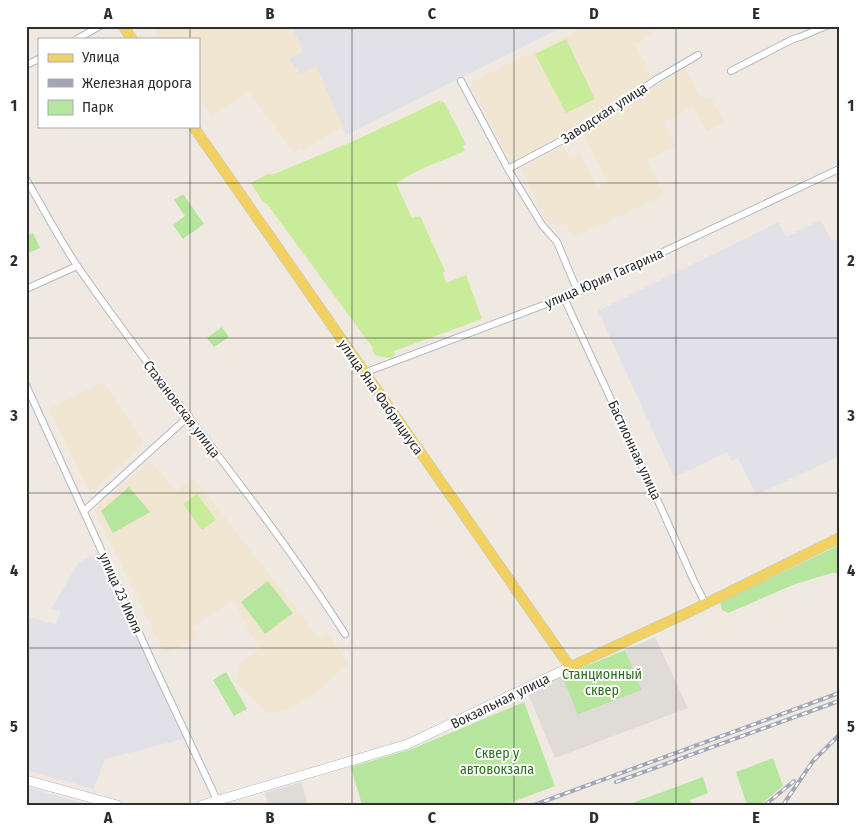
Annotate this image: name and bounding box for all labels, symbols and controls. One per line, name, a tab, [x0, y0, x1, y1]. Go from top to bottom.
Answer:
text: A	[103, 4, 113, 23]
text: B	[266, 4, 275, 23]
text: C	[428, 4, 437, 23]
text: D	[589, 4, 599, 23]
text: E	[752, 4, 760, 23]
legend	[38, 38, 200, 128]
text: Улица	[81, 48, 120, 66]
text: Железная дорога	[82, 74, 192, 92]
street label: Заводская улица	[558, 79, 651, 148]
text: 1	[11, 96, 17, 115]
text: 1	[848, 96, 854, 115]
text: Парк	[82, 98, 113, 116]
street label: улица Юрия Гагарина	[542, 245, 666, 312]
text: 2	[9, 251, 18, 270]
text: 2	[846, 251, 855, 270]
street label: улица Яна Фабрициуса	[334, 336, 427, 458]
street label: Стахановская улица	[139, 357, 224, 461]
street label: Бастионная улица	[604, 398, 665, 503]
text: 3	[9, 406, 18, 425]
text: 3	[846, 406, 855, 425]
street label: улица 23 Июля	[95, 550, 146, 636]
text: 4	[10, 561, 18, 580]
text: 4	[847, 561, 855, 580]
park label: Станционный сквер	[562, 666, 642, 699]
street label: Вокзальная улица	[448, 670, 553, 733]
text: 5	[10, 717, 18, 736]
text: 5	[847, 717, 855, 736]
park label: Сквер у автовокзала	[460, 745, 534, 778]
text: A	[103, 808, 113, 827]
text: B	[266, 808, 275, 827]
text: C	[428, 808, 437, 827]
text: D	[589, 808, 599, 827]
text: E	[752, 808, 760, 827]

